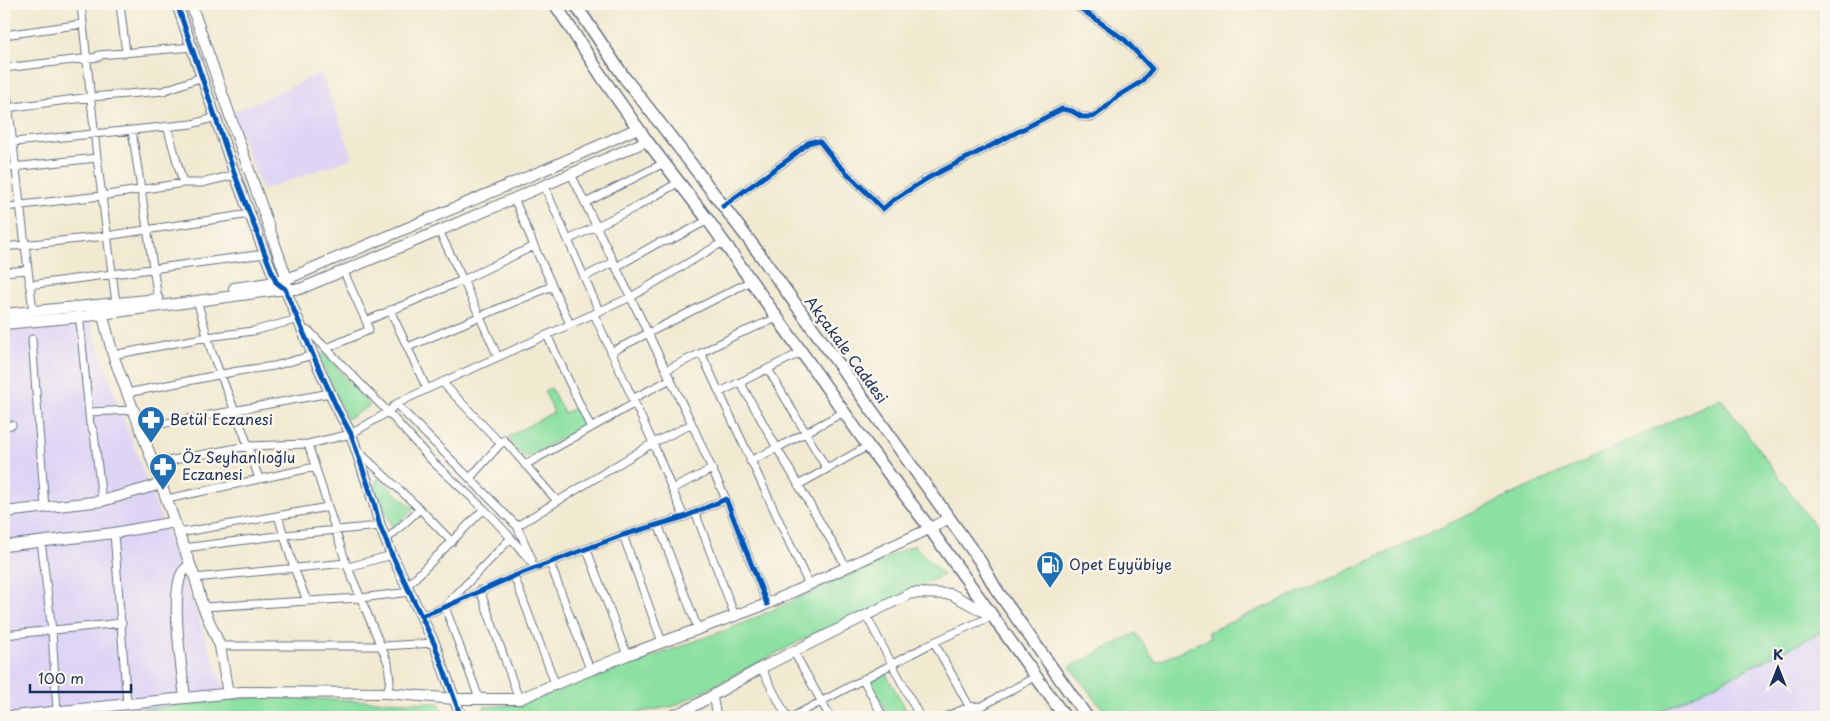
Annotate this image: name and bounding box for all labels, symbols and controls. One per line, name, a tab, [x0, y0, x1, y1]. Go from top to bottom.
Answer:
street label: Akçakale Caddesi	[800, 291, 894, 408]
pharmacy icon: Betül Eczanesi	[136, 405, 166, 444]
place label: Betül Eczanesi	[170, 407, 273, 430]
place label: Öz Seyhanlıoğlu Eczanesi	[182, 445, 295, 485]
pharmacy icon: Öz Seyhanlıoğlu Eczanesi	[148, 452, 178, 491]
fuel station icon: Opet Eyyübiye	[1035, 550, 1065, 589]
place label: Opet Eyyübiye	[1069, 552, 1172, 575]
north arrow	[1752, 644, 1802, 694]
text: K	[1773, 644, 1783, 665]
scale bar	[30, 661, 131, 693]
text: 100 m	[38, 666, 84, 689]

